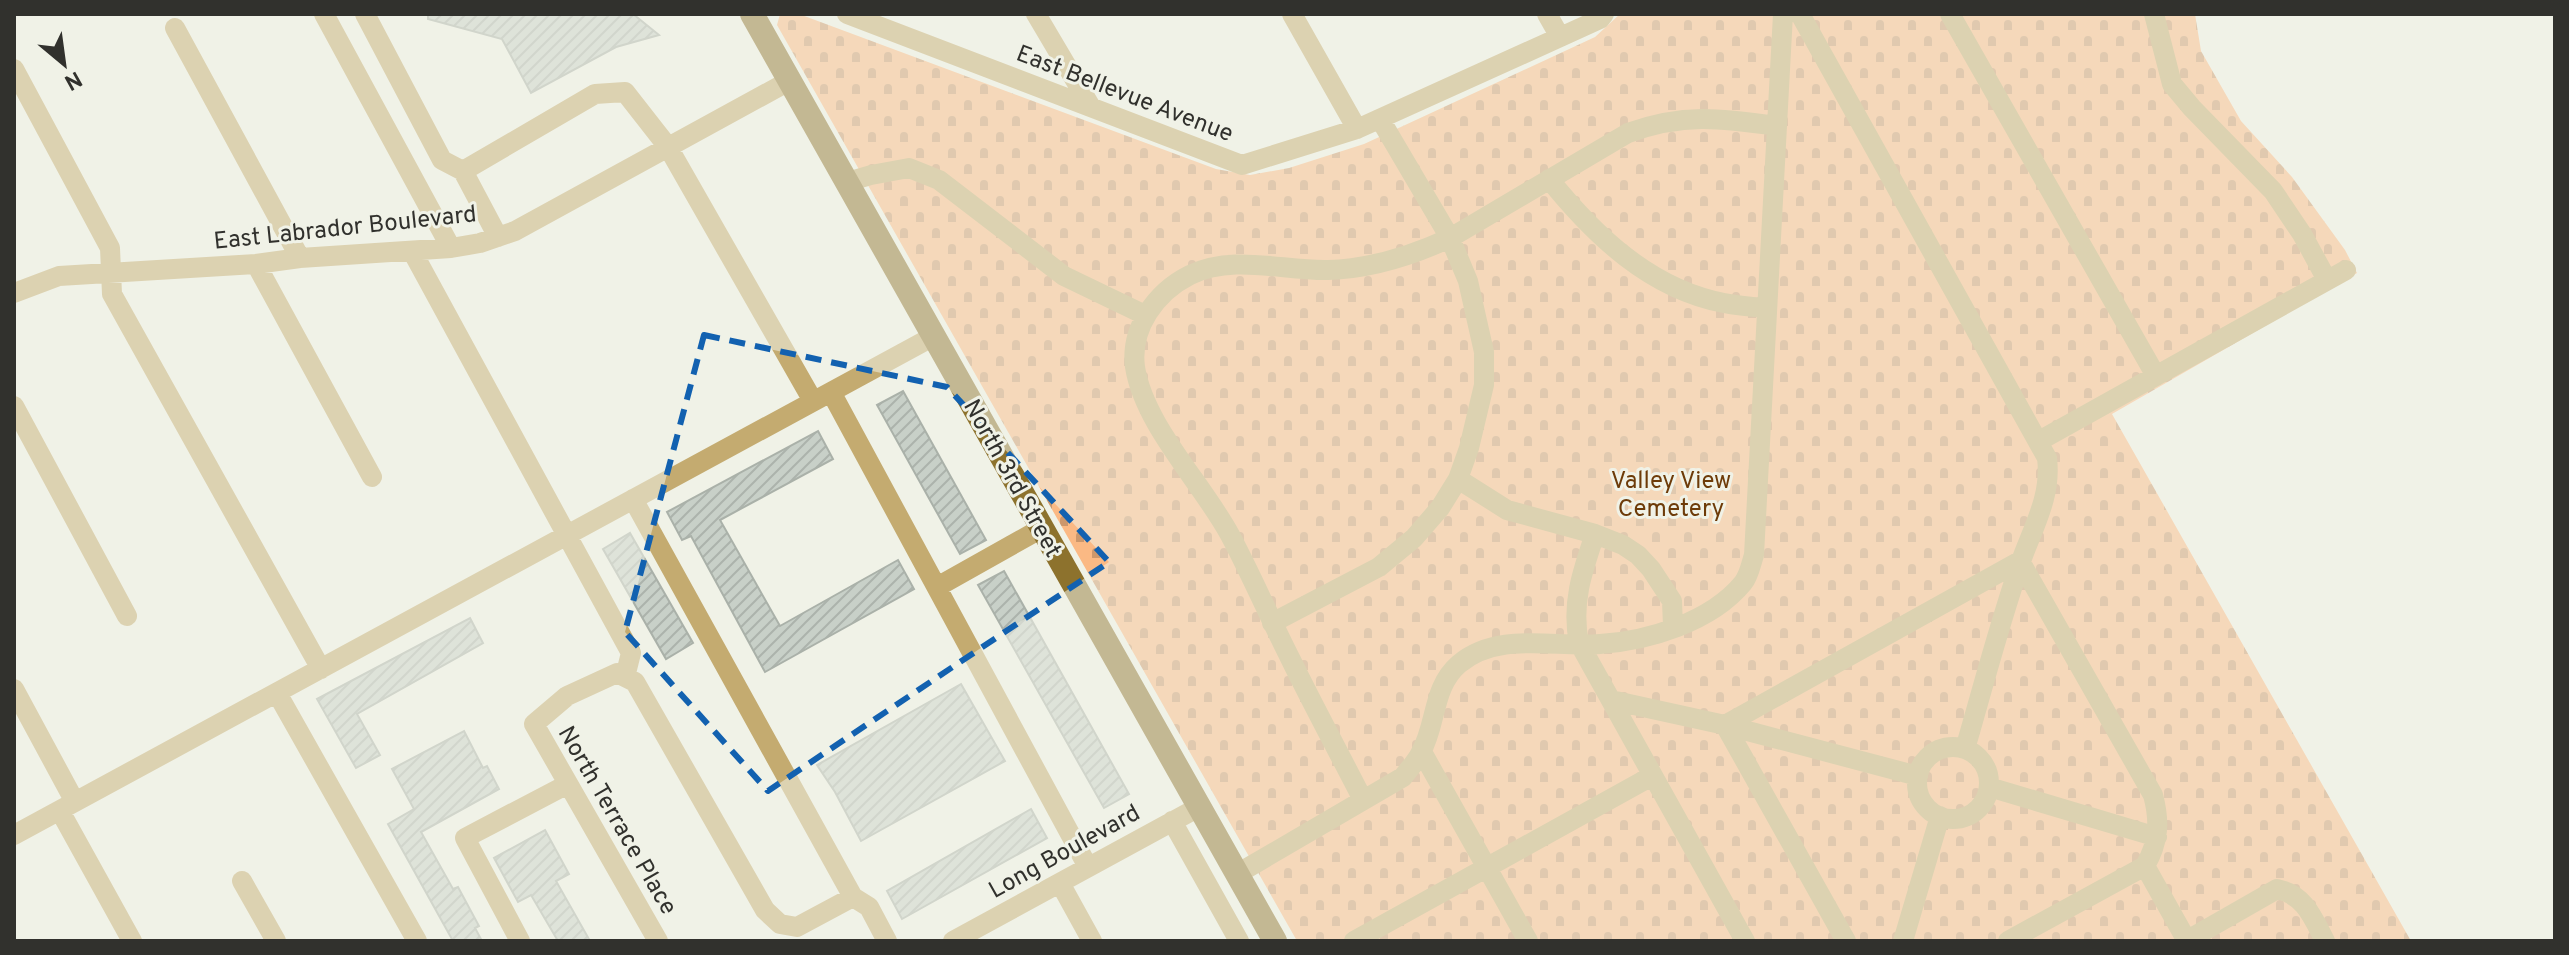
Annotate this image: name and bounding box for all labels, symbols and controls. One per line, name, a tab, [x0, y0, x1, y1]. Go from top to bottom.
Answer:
north arrow	[24, 24, 104, 104]
street label: East Bellevue Avenue	[1012, 40, 1237, 150]
text: N	[59, 64, 86, 95]
street label: East Labrador Boulevard	[212, 200, 478, 258]
street label: North 3rd Street	[955, 395, 1067, 563]
park label: Valley View Cemetery	[1611, 467, 1731, 525]
street label: North Terrace Place	[550, 721, 683, 921]
street label: Long Boulevard	[984, 799, 1146, 907]

